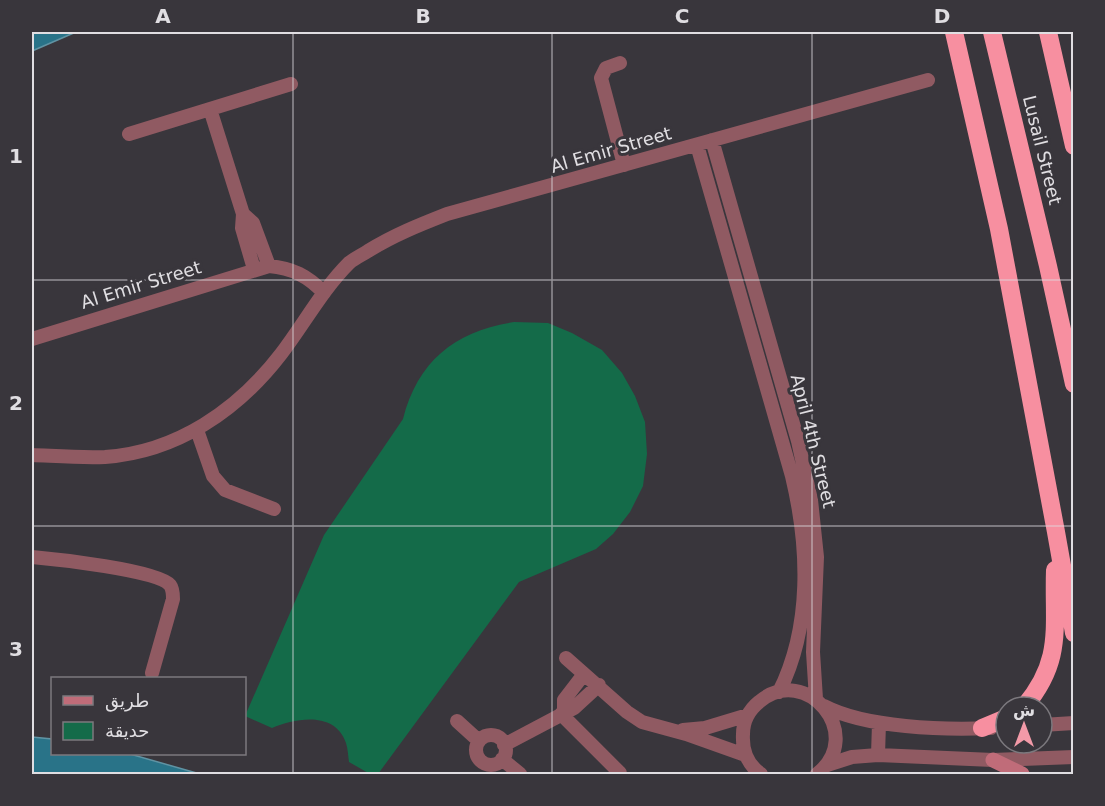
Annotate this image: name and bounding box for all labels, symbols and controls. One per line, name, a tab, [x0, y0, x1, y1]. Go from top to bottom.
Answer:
text: A	[155, 4, 171, 28]
text: B	[415, 4, 431, 28]
text: C	[675, 4, 689, 28]
text: D	[934, 4, 950, 28]
street label: Lusail Street	[1019, 93, 1066, 207]
street label: Al Emir Street	[548, 122, 674, 177]
text: 1	[9, 144, 23, 168]
street label: Al Emir Street	[78, 256, 204, 313]
street label: April 4th Street	[787, 372, 840, 510]
text: 2	[9, 391, 23, 415]
text: 3	[9, 637, 23, 661]
legend	[51, 677, 246, 755]
text: طريق	[105, 690, 149, 712]
north arrow	[994, 695, 1054, 755]
text: ش	[1013, 701, 1035, 720]
text: حديقة	[105, 720, 149, 741]

